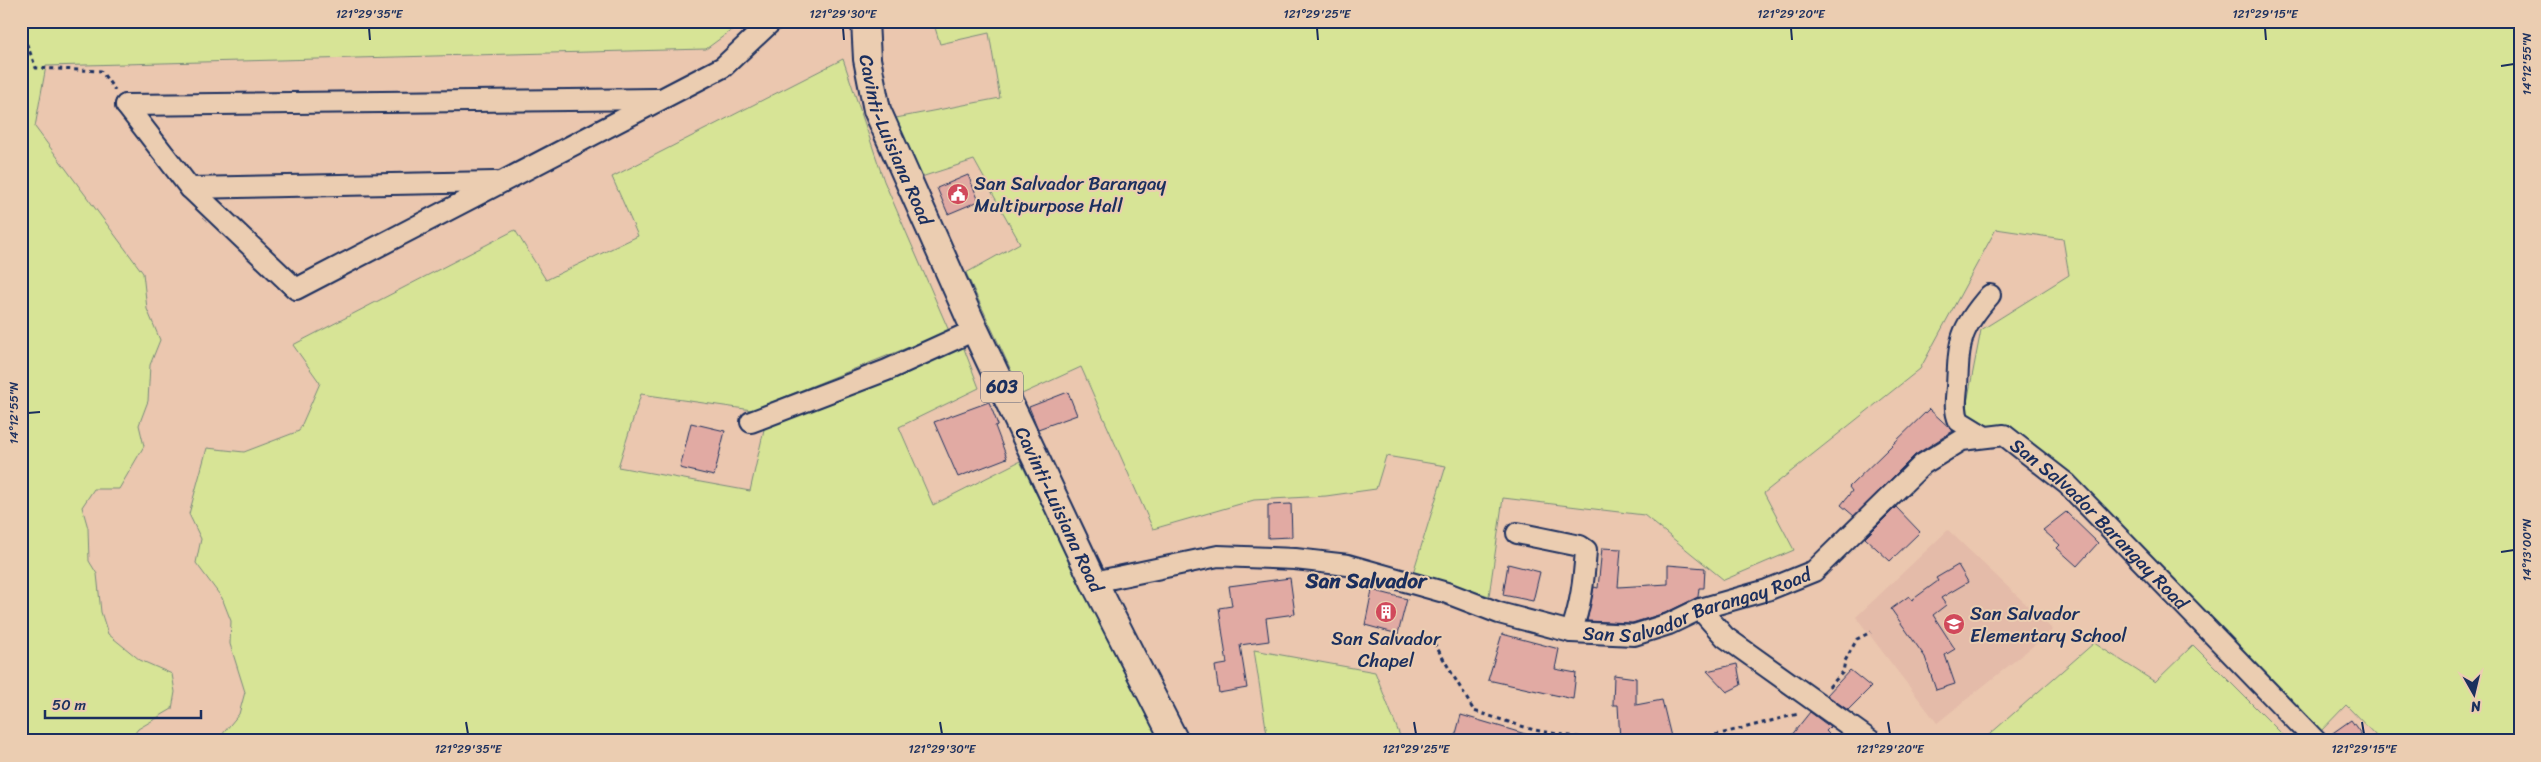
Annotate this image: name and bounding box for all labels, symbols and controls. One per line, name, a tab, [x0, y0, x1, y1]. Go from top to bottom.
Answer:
text: 121°29'35"E	[336, 3, 404, 25]
text: 121°29'30"E	[810, 3, 878, 25]
text: 121°29'25"E	[1283, 3, 1352, 25]
text: 121°29'20"E	[1757, 3, 1826, 25]
text: 121°29'15"E	[2232, 3, 2299, 25]
text: 14°12'55"N	[2516, 32, 2538, 95]
street label: Cavinti-Luisiana Road	[849, 52, 943, 232]
place label: San Salvador Barangay Multipurpose Hall	[974, 167, 1167, 222]
public building icon: San Salvador Barangay Multipurpose Hall	[946, 182, 970, 206]
road number: 603	[981, 372, 1023, 402]
text: 14°12'55"N	[3, 381, 25, 444]
street label: Cavinti-Luisiana Road	[1006, 421, 1114, 600]
street label: San Salvador Barangay Road	[2003, 429, 2198, 619]
text: 14°13'00"N	[2516, 518, 2538, 581]
street label: San Salvador Barangay Road	[1582, 557, 1818, 652]
district label: San Salvador	[1305, 562, 1429, 600]
place label: San Salvador Elementary School	[1970, 597, 2127, 652]
building icon: San Salvador Chapel	[1374, 600, 1398, 624]
school or university icon: San Salvador Elementary School	[1942, 612, 1966, 636]
place label: San Salvador Chapel	[1331, 622, 1442, 677]
north arrow	[2448, 670, 2498, 720]
scale bar	[45, 687, 201, 719]
text: 50 m	[52, 692, 87, 718]
text: N	[2469, 693, 2483, 719]
text: 121°29'35"E	[435, 738, 503, 760]
text: 121°29'30"E	[909, 738, 977, 760]
text: 121°29'25"E	[1382, 738, 1451, 760]
text: 121°29'20"E	[1856, 738, 1925, 760]
text: 121°29'15"E	[2331, 738, 2398, 760]

